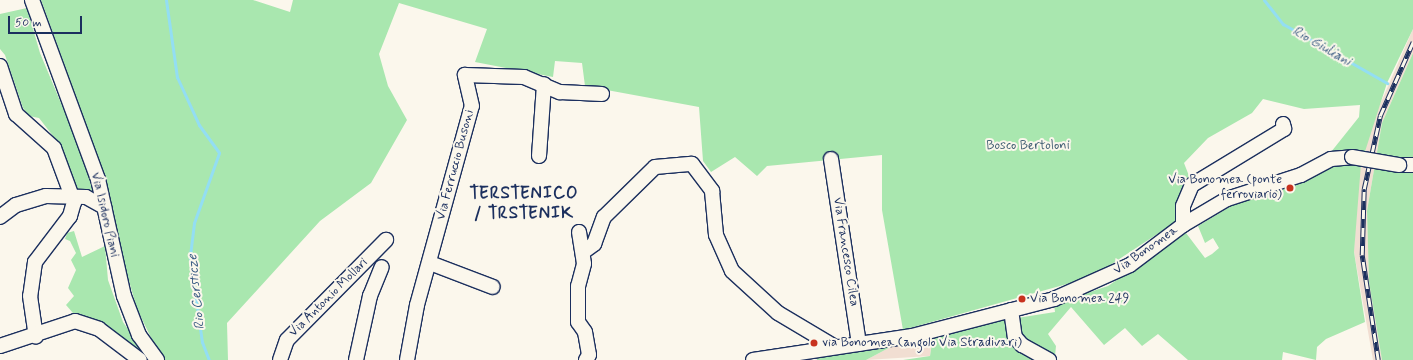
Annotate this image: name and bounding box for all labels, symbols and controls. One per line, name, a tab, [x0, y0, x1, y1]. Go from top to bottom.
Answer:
scale bar	[10, 8, 84, 34]
text: 50 m	[15, 15, 42, 31]
water label: Rio Giuliani	[1290, 23, 1354, 69]
street label: Via Ferruccio Busoni	[434, 110, 478, 220]
park label: Bosco Bertoloni	[987, 138, 1069, 154]
street label: Via Isidoro Piani	[86, 170, 122, 260]
place label: Via Bonomea (ponte ferroviario)	[1169, 173, 1282, 204]
marker: Via Bonomea (ponte ferroviario)	[1285, 183, 1295, 193]
district label: TERSTENICO / TRSTENIK	[470, 184, 578, 224]
street label: Via Francesco Cilea	[829, 196, 861, 308]
street label: Via Bonomea	[1111, 223, 1181, 279]
water label: Rio Cersticze	[184, 253, 208, 331]
street label: Via Antonio Mollari	[286, 255, 372, 341]
place label: Via Bonomea 249	[1030, 291, 1129, 307]
marker: Via Bonomea 249	[1017, 294, 1027, 304]
place label: via Bonomea (angolo Via Stradivari)	[822, 335, 1021, 351]
marker: via Bonomea (angolo Via Stradivari)	[809, 338, 819, 348]

